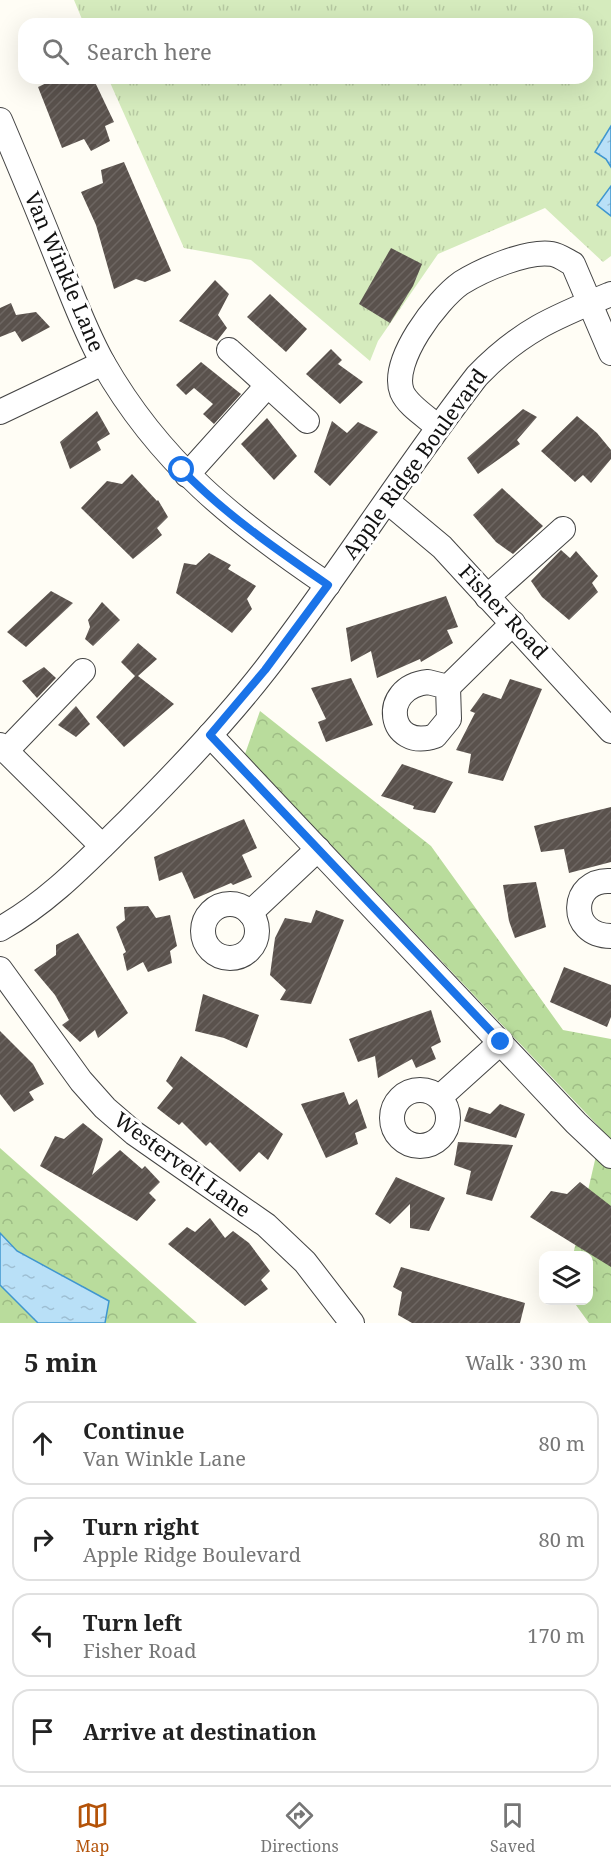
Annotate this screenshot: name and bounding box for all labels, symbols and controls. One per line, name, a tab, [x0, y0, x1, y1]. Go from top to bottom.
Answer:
search box	[18, 18, 593, 84]
icon: search	[39, 35, 72, 68]
text: Search here	[87, 36, 212, 66]
street label: Van Winkle Lane	[19, 187, 111, 356]
street label: Apple Ridge Boulevard	[336, 363, 493, 564]
route start	[168, 456, 194, 482]
street label: Fisher Road	[453, 558, 555, 664]
route end	[487, 1028, 513, 1054]
street label: Westervelt Lane	[109, 1105, 257, 1223]
map controls	[539, 1251, 593, 1305]
button: layers	[539, 1251, 593, 1305]
text: 5 min	[24, 1344, 98, 1380]
text: Walk · 330 m	[465, 1349, 587, 1376]
text: Continue	[83, 1415, 185, 1445]
icon: ahead	[26, 1427, 59, 1460]
text: 80 m	[539, 1430, 585, 1457]
text: Van Winkle Lane	[83, 1445, 246, 1472]
text: Turn right	[83, 1511, 199, 1541]
icon: right	[26, 1523, 59, 1556]
text: 80 m	[539, 1526, 585, 1553]
text: Apple Ridge Boulevard	[83, 1541, 301, 1568]
text: Turn left	[83, 1607, 182, 1637]
icon: left	[26, 1619, 59, 1652]
text: 170 m	[527, 1622, 585, 1649]
text: Fisher Road	[83, 1637, 196, 1664]
icon: arrive	[26, 1715, 59, 1748]
text: Arrive at destination	[83, 1716, 317, 1746]
tab: Map	[76, 1799, 109, 1857]
tab: Directions	[261, 1799, 339, 1857]
tab: Saved	[490, 1799, 535, 1857]

